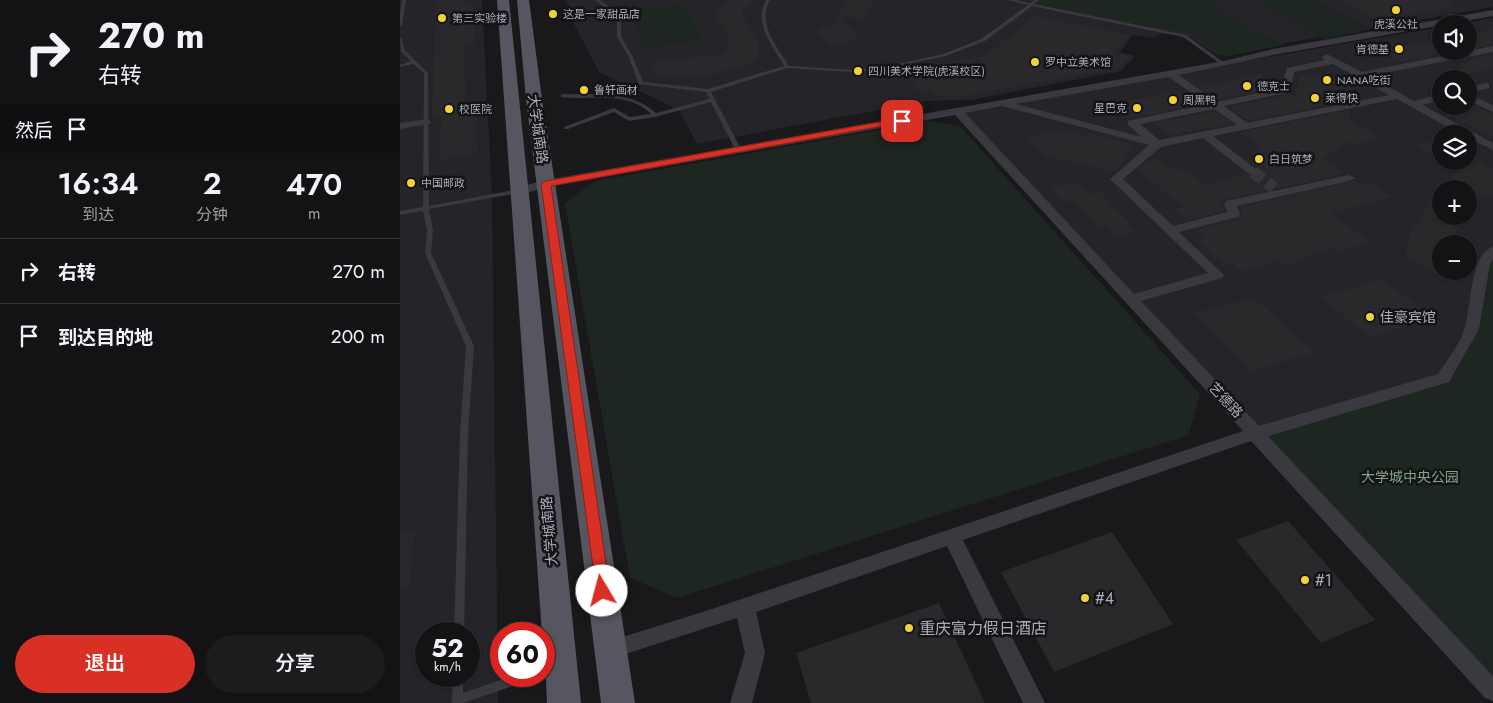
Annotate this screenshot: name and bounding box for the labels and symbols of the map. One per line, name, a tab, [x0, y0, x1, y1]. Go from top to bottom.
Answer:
marker: 虎溪公社	[1390, 4, 1402, 16]
place label: 这是一家甜品店	[563, 6, 640, 22]
marker: 这是一家甜品店	[547, 8, 559, 20]
place label: 第三实验楼	[452, 10, 507, 26]
marker: 第三实验楼	[436, 12, 448, 24]
place label: 虎溪公社	[1374, 16, 1418, 32]
place label: 肯德基	[1356, 41, 1389, 57]
marker: 肯德基	[1393, 43, 1405, 55]
place label: 罗中立美术馆	[1045, 54, 1111, 70]
marker: 罗中立美术馆	[1029, 56, 1041, 68]
place label: 四川美术学院(虎溪校区)	[868, 63, 985, 79]
marker: 四川美术学院(虎溪校区)	[852, 65, 864, 77]
place label: NANA吃街	[1337, 72, 1391, 88]
marker: NANA吃街	[1321, 74, 1333, 86]
place label: 德克士	[1257, 78, 1290, 94]
marker: 德克士	[1241, 80, 1253, 92]
place label: 鲁轩画材	[594, 82, 638, 98]
marker: 鲁轩画材	[578, 84, 590, 96]
place label: 莱得快	[1325, 90, 1358, 106]
place label: 周黑鸭	[1183, 92, 1216, 108]
marker: 莱得快	[1309, 92, 1321, 104]
street label: 大学城南路	[523, 93, 553, 165]
marker: 周黑鸭	[1167, 94, 1179, 106]
pin	[881, 100, 923, 142]
place label: 星巴克	[1094, 100, 1127, 116]
place label: 校医院	[459, 101, 492, 117]
marker: 星巴克	[1131, 102, 1143, 114]
marker: 校医院	[443, 103, 455, 115]
place label: 白日筑梦	[1269, 151, 1313, 167]
marker: 白日筑梦	[1253, 153, 1265, 165]
place label: 中国邮政	[421, 175, 465, 191]
marker: 中国邮政	[405, 177, 417, 189]
place label: 佳豪宾馆	[1380, 307, 1436, 327]
marker: 佳豪宾馆	[1364, 311, 1376, 323]
street label: 艺德路	[1204, 378, 1248, 422]
park label: 大学城中央公园	[1361, 467, 1459, 487]
street label: 大学城南路	[536, 495, 562, 567]
position arrow	[575, 564, 627, 616]
place label: #1	[1315, 569, 1332, 592]
marker: #1	[1299, 574, 1311, 586]
place label: #4	[1095, 587, 1114, 610]
marker: #4	[1079, 592, 1091, 604]
place label: 重庆富力假日酒店	[919, 617, 1047, 640]
speed limit sign: 60	[490, 622, 555, 687]
marker: 重庆富力假日酒店	[903, 622, 915, 634]

